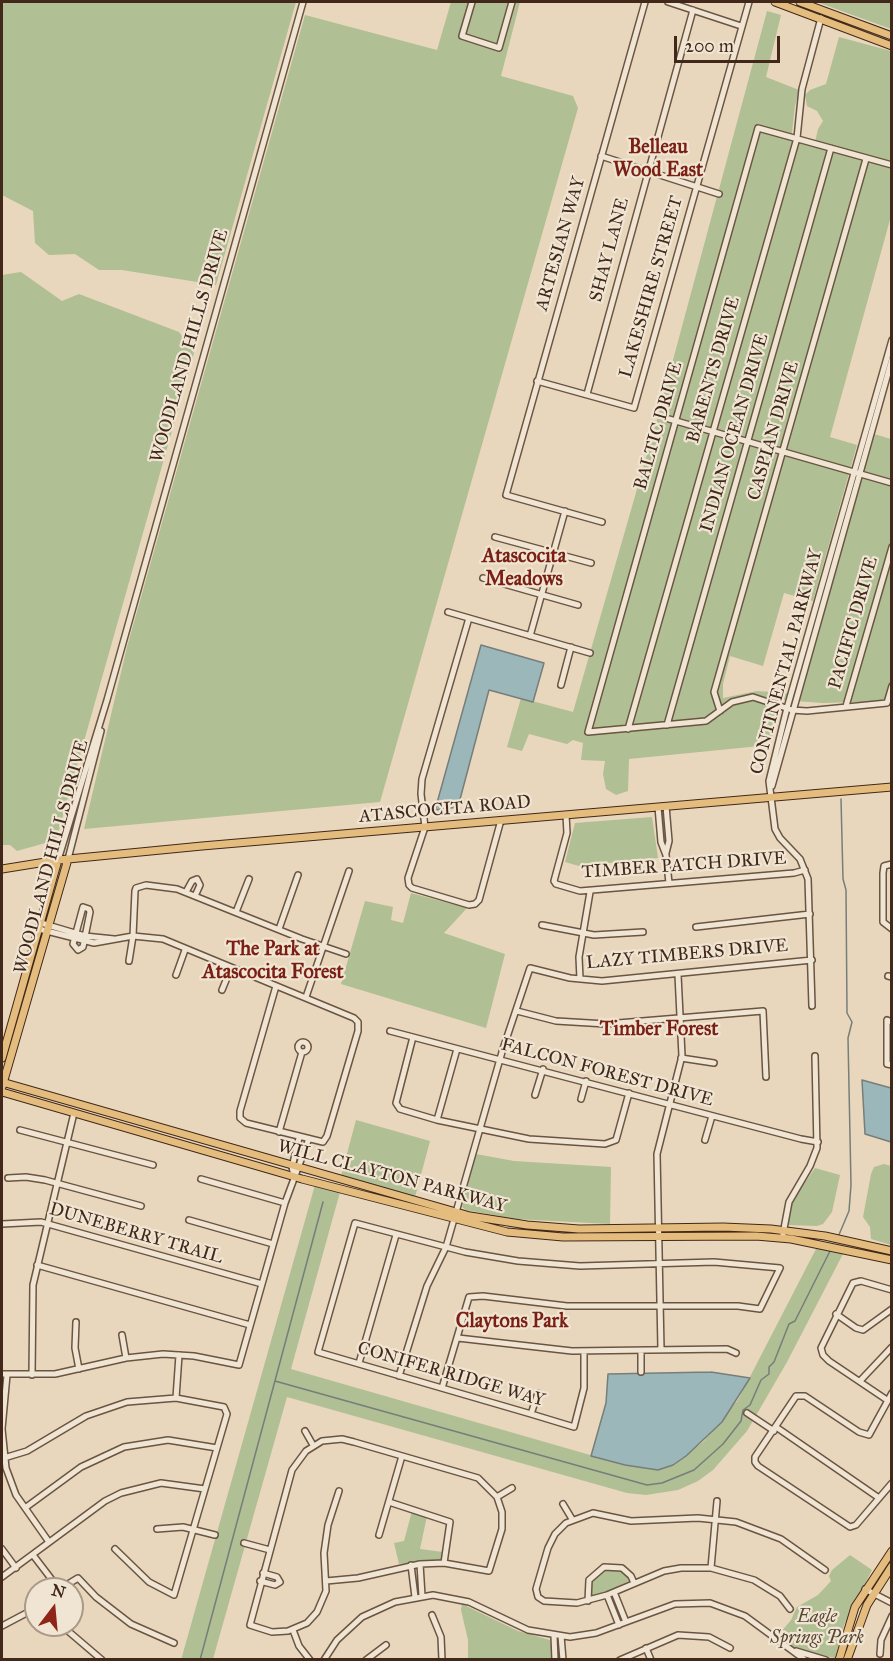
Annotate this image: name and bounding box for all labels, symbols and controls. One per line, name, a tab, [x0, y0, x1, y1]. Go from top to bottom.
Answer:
scale bar	[677, 24, 784, 62]
text: 200 m	[685, 35, 734, 57]
district label: Belleau Wood East	[613, 136, 703, 183]
street label: ARTESIAN WAY	[532, 174, 590, 314]
street label: LAKESHIRE STREET	[616, 194, 688, 380]
street label: SHAY LANE	[586, 196, 634, 304]
street label: WOODLAND HILLS DRIVE	[146, 227, 234, 465]
street label: BARENTS DRIVE	[683, 294, 745, 446]
street label: INDIAN OCEAN DRIVE	[696, 331, 774, 535]
street label: BALTIC DRIVE	[630, 359, 688, 493]
street label: CASPIAN DRIVE	[744, 359, 804, 503]
district label: Atascocita Meadows	[482, 545, 566, 592]
street label: CONTINENTAL PARKWAY	[747, 547, 827, 777]
street label: PACIFIC DRIVE	[825, 554, 883, 692]
street label: WOODLAND HILLS DRIVE	[10, 738, 94, 976]
street label: ATASCOCITA ROAD	[358, 792, 532, 828]
street label: TIMBER PATCH DRIVE	[581, 848, 787, 884]
street label: LAZY TIMBERS DRIVE	[585, 935, 789, 975]
district label: The Park at Atascocita Forest	[202, 938, 344, 985]
district label: Timber Forest	[600, 1018, 718, 1042]
street label: FALCON FOREST DRIVE	[499, 1034, 715, 1112]
street label: WILL CLAYTON PARKWAY	[275, 1136, 509, 1218]
street label: DUNEBERRY TRAIL	[47, 1199, 225, 1269]
district label: Claytons Park	[456, 1310, 568, 1334]
street label: CONIFER RIDGE WAY	[355, 1338, 547, 1412]
north arrow	[24, 1577, 84, 1637]
text: N	[49, 1580, 68, 1602]
park label: Eagle Springs Park	[770, 1607, 864, 1650]

